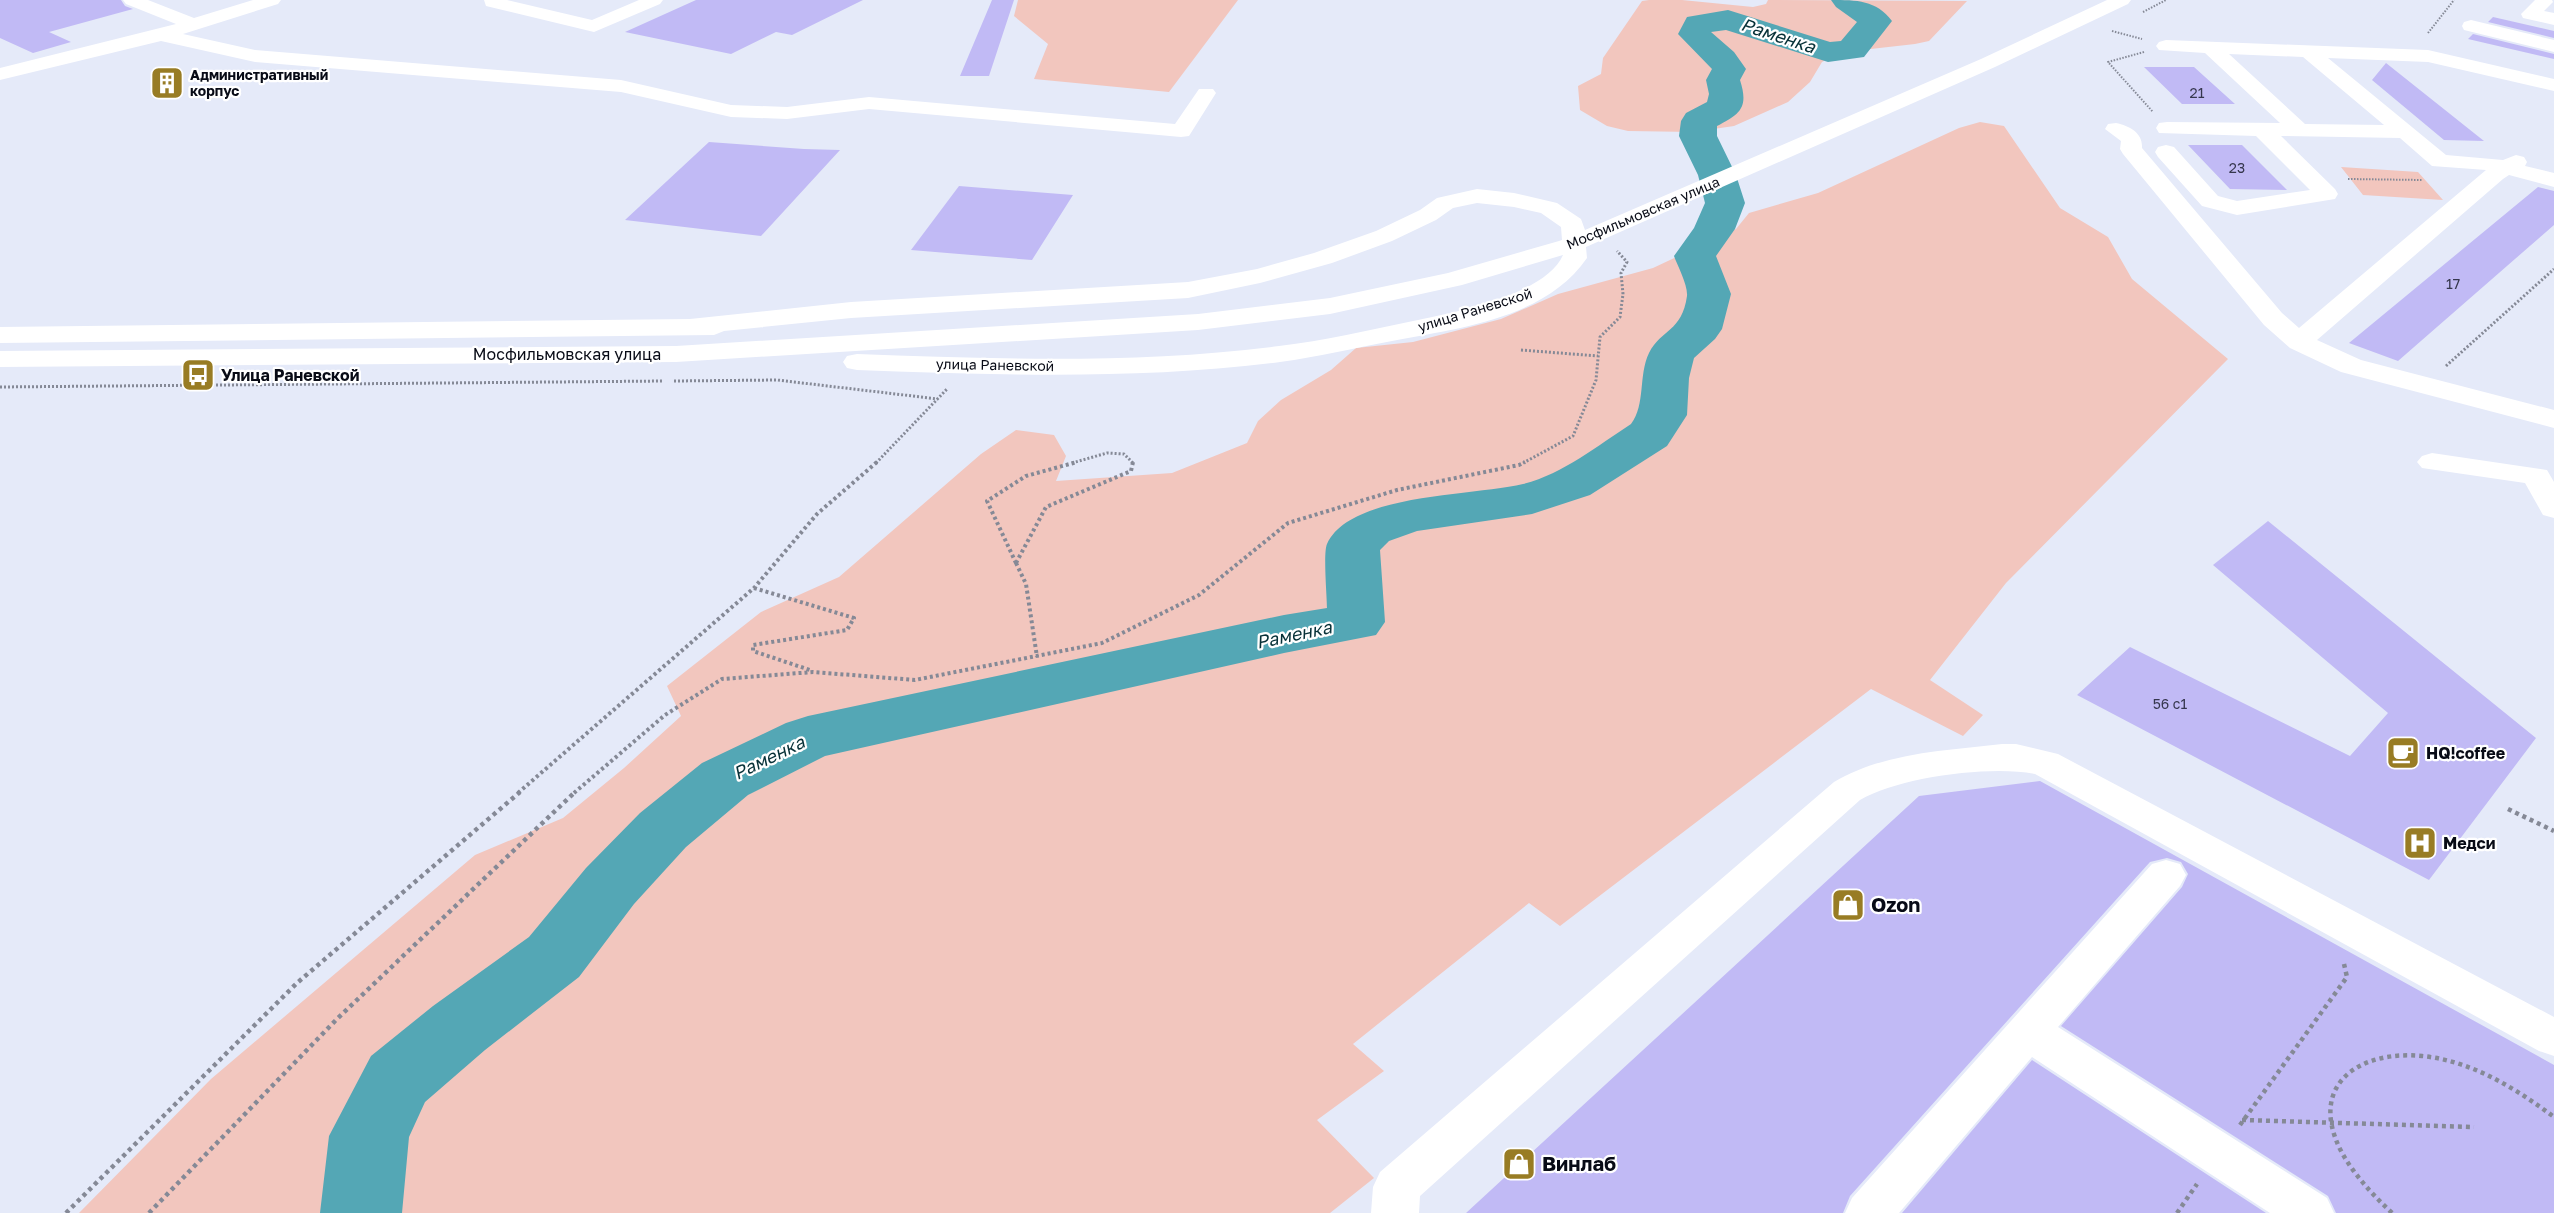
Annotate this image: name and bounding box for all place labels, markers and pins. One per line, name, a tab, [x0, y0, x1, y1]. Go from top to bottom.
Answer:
building icon: Административный корпус	[149, 65, 185, 101]
place label: Административный корпус	[190, 66, 328, 99]
bus stop icon: Улица Раневской	[180, 357, 216, 393]
place label: Улица Раневской	[221, 365, 359, 385]
cafe icon: HQ!coffee	[2385, 735, 2421, 771]
place label: HQ!coffee	[2426, 743, 2505, 763]
hospital icon: Медси	[2402, 825, 2438, 861]
place label: Медси	[2443, 833, 2495, 853]
shop icon: Ozon	[1830, 887, 1866, 923]
place label: Ozon	[1871, 892, 1920, 916]
shop icon: Винлаб	[1501, 1146, 1537, 1182]
place label: Винлаб	[1542, 1151, 1616, 1175]

